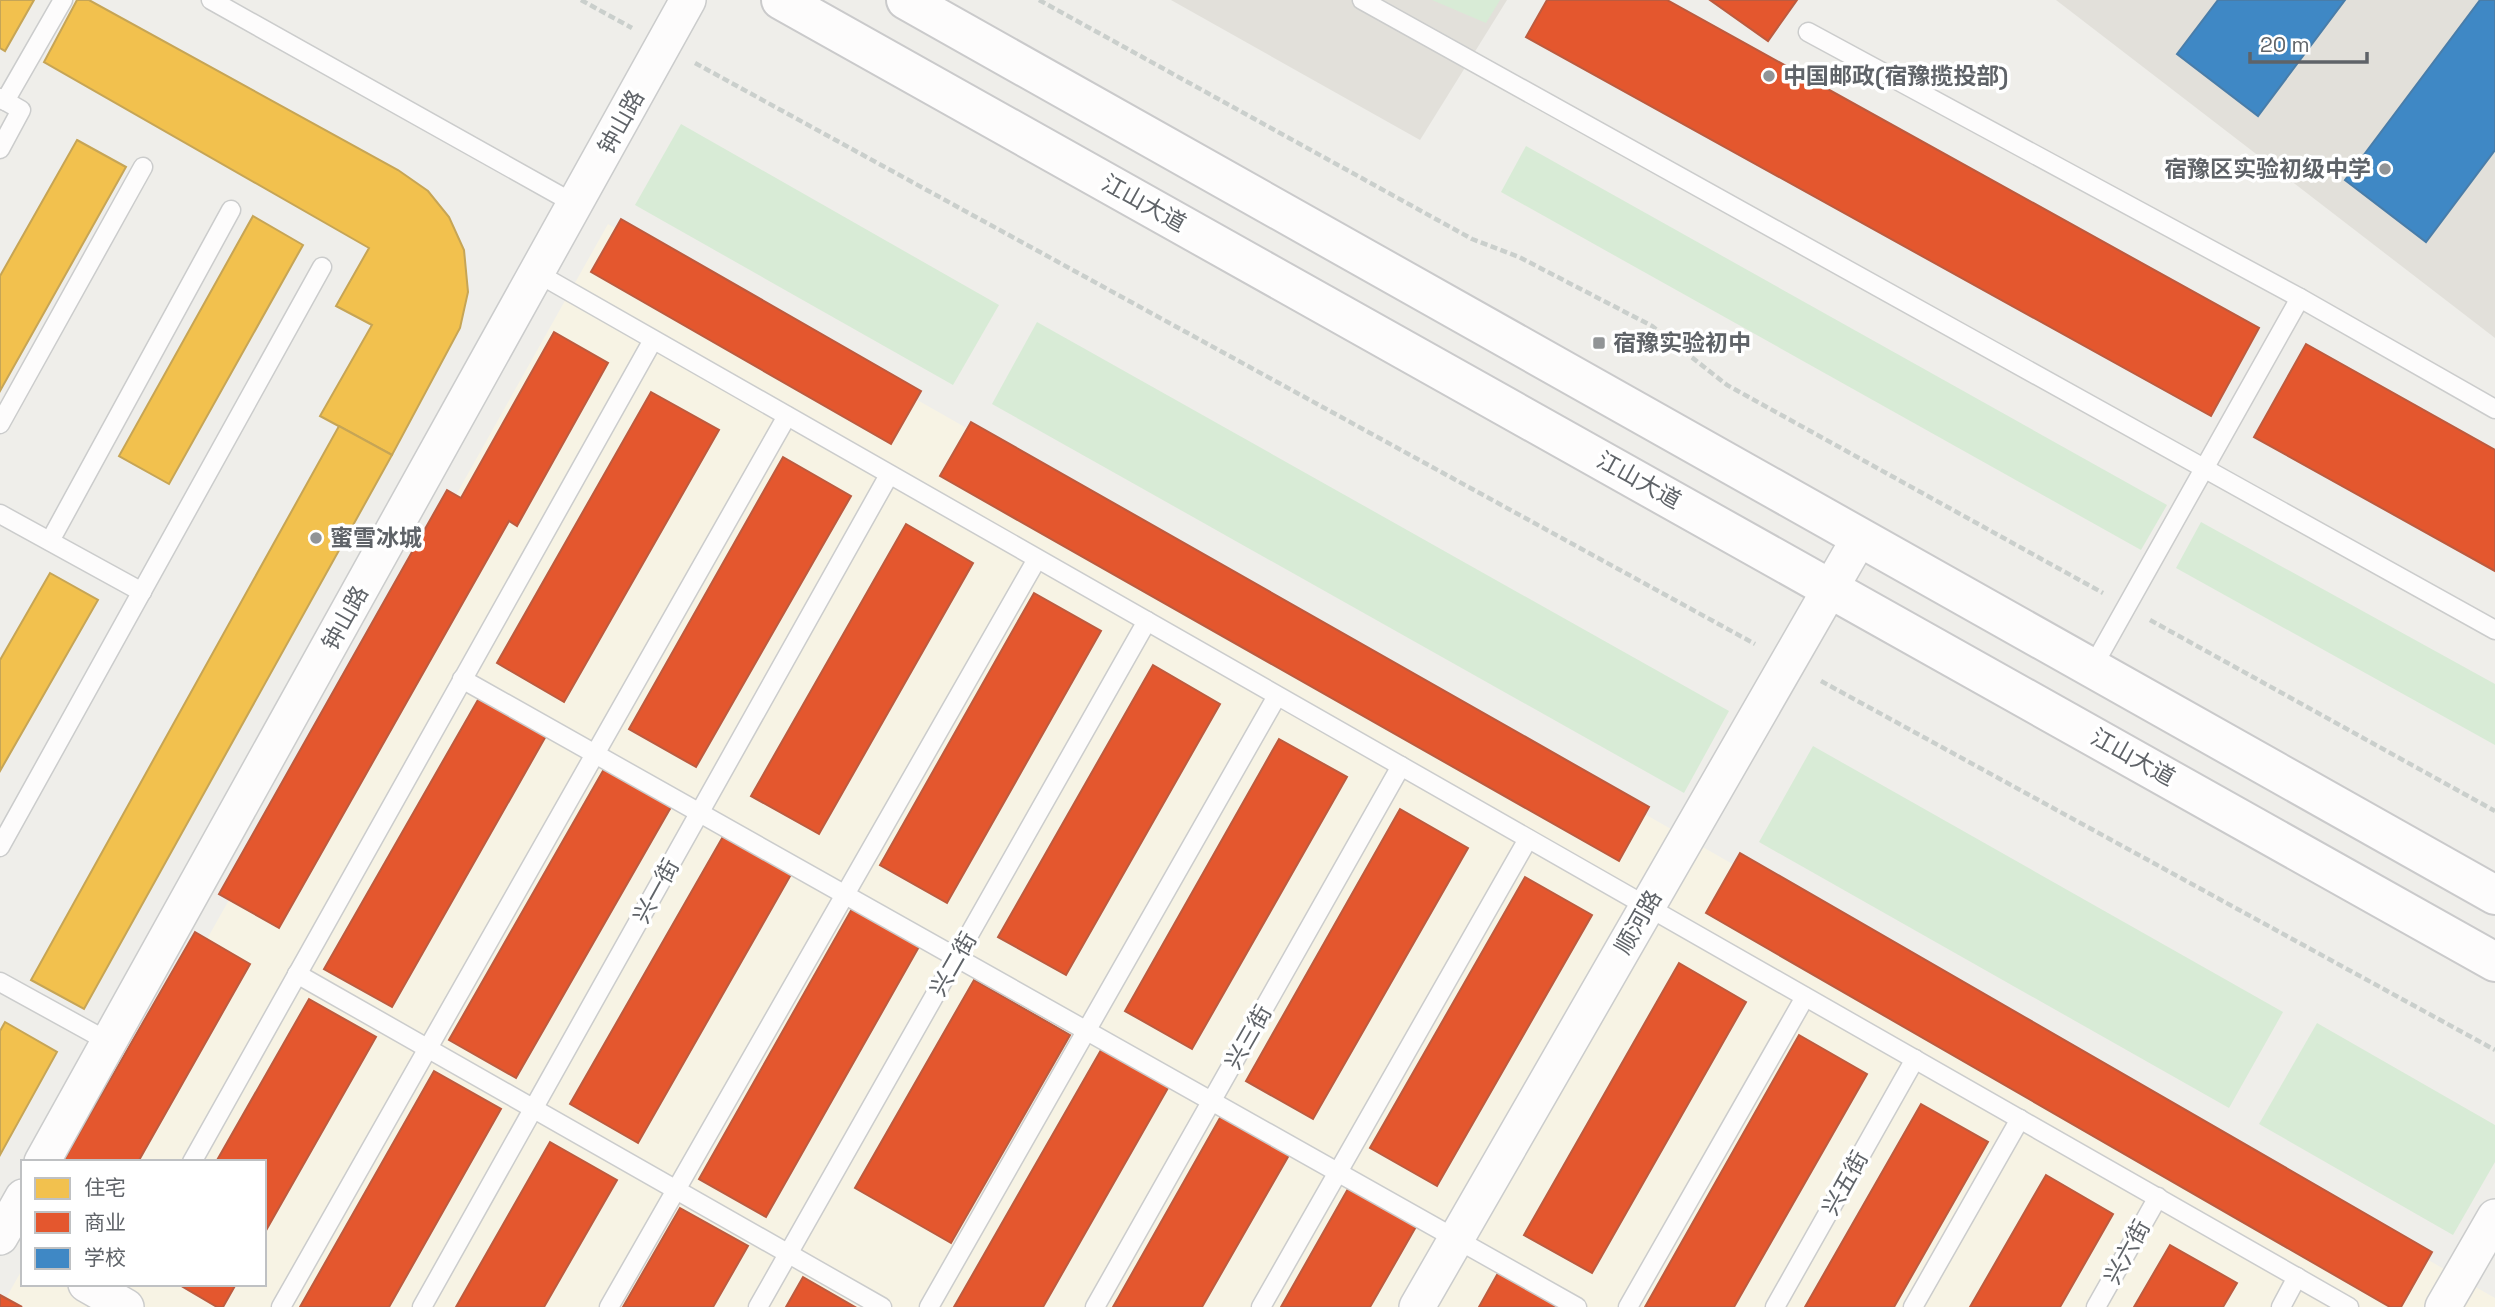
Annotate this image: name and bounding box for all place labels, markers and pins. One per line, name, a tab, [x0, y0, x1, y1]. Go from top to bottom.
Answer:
place label: 中国邮政(宿豫揽投部)	[1783, 61, 2008, 91]
marker: 中国邮政(宿豫揽投部)	[1761, 68, 1777, 84]
place label: 宿豫区实验初级中学	[2164, 154, 2371, 184]
marker: 宿豫区实验初级中学	[2377, 161, 2393, 177]
place label: 宿豫实验初中	[1613, 328, 1751, 358]
marker: 宿豫实验初中	[1591, 335, 1607, 351]
place label: 蜜雪冰城	[330, 523, 422, 553]
marker: 蜜雪冰城	[308, 530, 324, 546]

